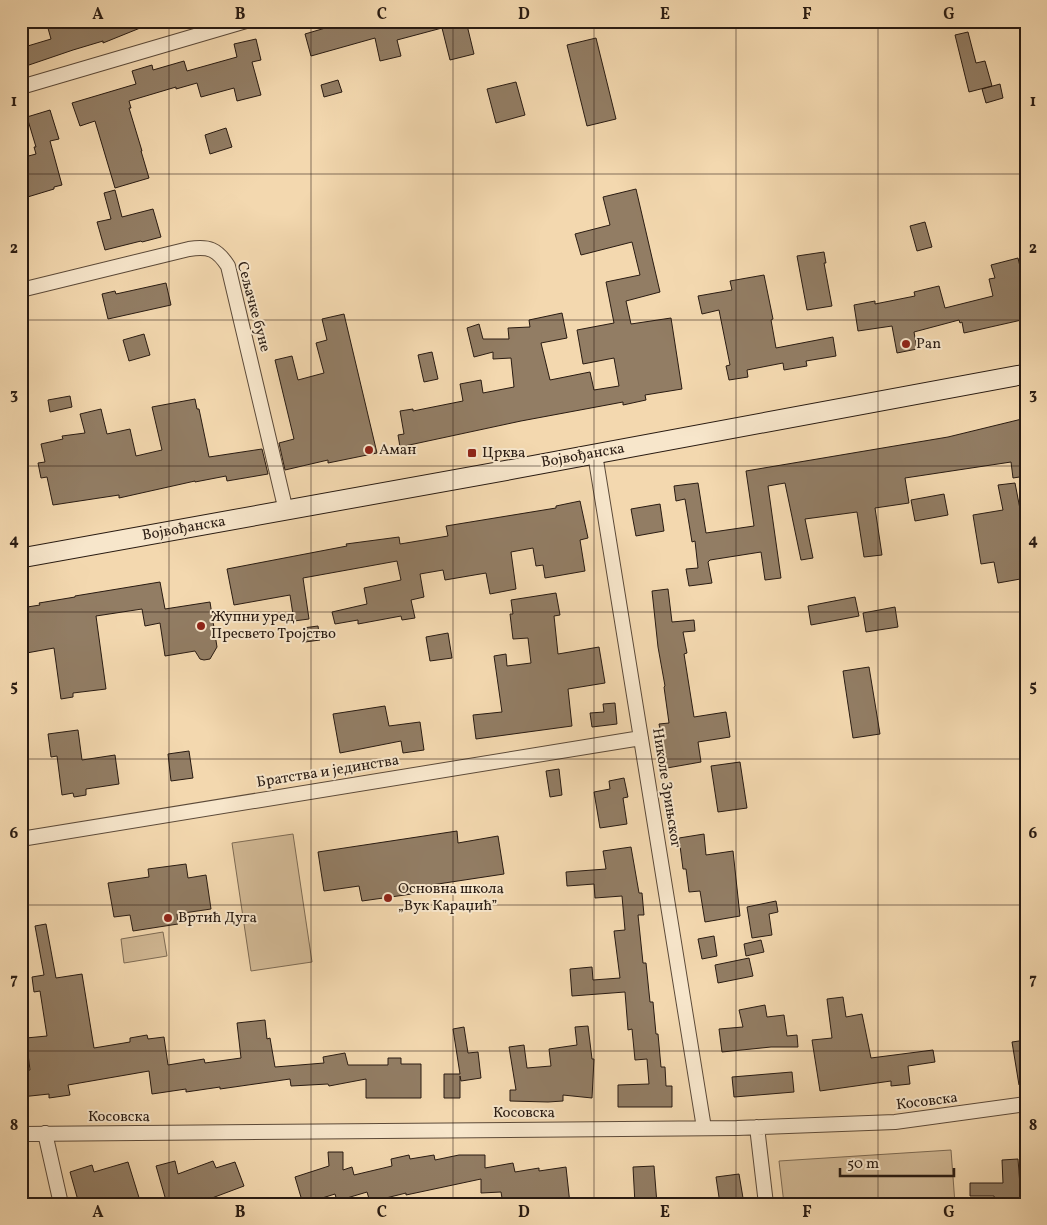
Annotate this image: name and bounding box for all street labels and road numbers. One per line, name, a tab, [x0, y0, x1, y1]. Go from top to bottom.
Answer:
street label: Сељачке буне	[231, 259, 275, 355]
street label: Војвођанска	[540, 438, 626, 474]
street label: Војвођанска	[141, 511, 227, 547]
street label: Николе Зрињског	[646, 727, 686, 850]
street label: Братства и јединства	[255, 750, 401, 794]
street label: Косовска	[895, 1088, 959, 1116]
street label: Косовска	[493, 1103, 555, 1124]
street label: Косовска	[88, 1107, 150, 1128]

